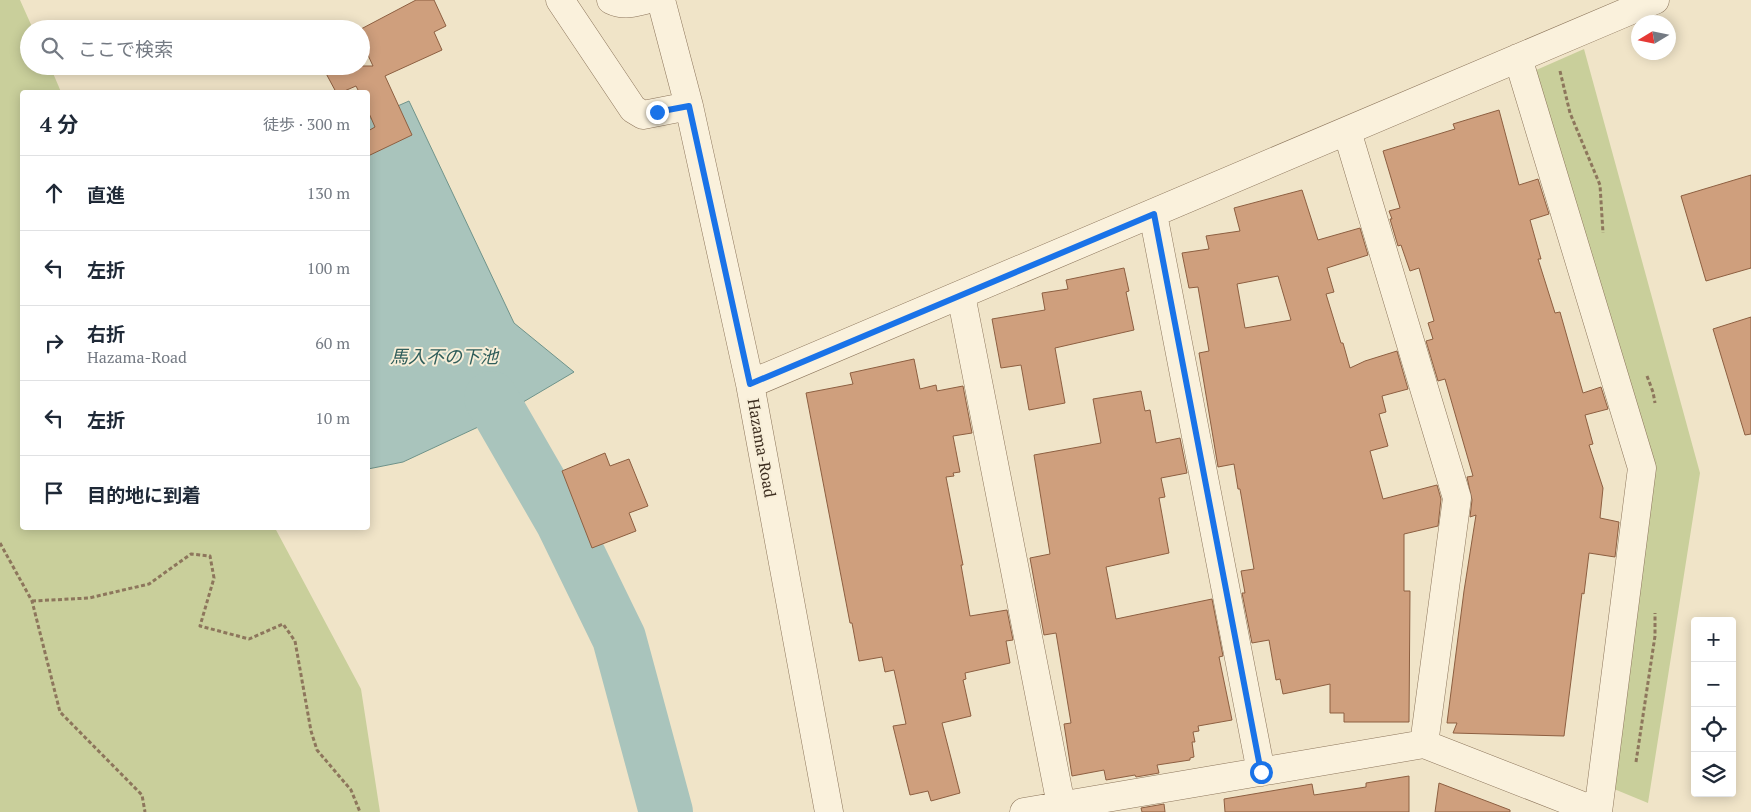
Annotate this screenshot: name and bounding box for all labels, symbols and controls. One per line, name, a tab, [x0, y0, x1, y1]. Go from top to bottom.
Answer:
north arrow	[1631, 15, 1676, 60]
search box	[20, 20, 370, 75]
icon: search	[38, 34, 66, 62]
text: ここで検索	[78, 36, 173, 61]
route end	[646, 101, 669, 124]
text: 4 分	[40, 110, 79, 138]
text: 徒歩 · 300 m	[263, 113, 350, 135]
icon: ahead	[40, 179, 68, 207]
text: 直進	[87, 182, 125, 207]
text: 130 m	[307, 182, 350, 204]
icon: left	[40, 254, 68, 282]
text: 左折	[87, 257, 125, 282]
text: 100 m	[307, 257, 350, 279]
text: 右折	[87, 321, 125, 346]
icon: right	[40, 329, 68, 357]
text: 60 m	[315, 332, 350, 354]
water label: 馬入不の下池	[390, 344, 500, 368]
text: Hazama-Road	[87, 346, 187, 368]
street label: Hazama-Road	[742, 397, 782, 499]
icon: left	[40, 404, 68, 432]
text: 左折	[87, 407, 125, 432]
text: 10 m	[315, 407, 350, 429]
icon: arrive	[40, 479, 68, 507]
text: 目的地に到着	[87, 482, 201, 507]
map controls	[1691, 617, 1736, 797]
button: +	[1691, 617, 1736, 662]
button: −	[1691, 662, 1736, 707]
button: locate	[1691, 707, 1736, 752]
button: layers	[1691, 752, 1736, 797]
route start	[1250, 761, 1273, 784]

